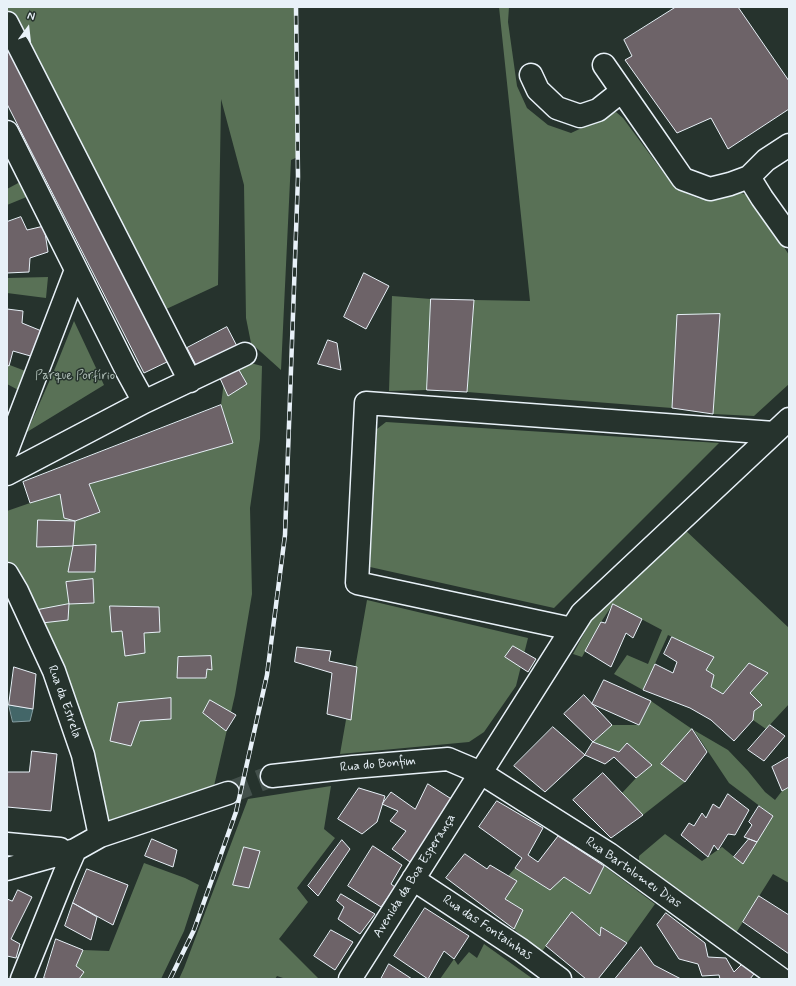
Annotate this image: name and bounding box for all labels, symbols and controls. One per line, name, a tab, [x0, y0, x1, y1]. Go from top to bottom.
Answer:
north arrow	[8, 8, 48, 48]
text: N	[26, 9, 36, 24]
park label: Parque Porfírio	[35, 368, 115, 384]
street label: Rua da Estrela	[44, 663, 84, 741]
street label: Rua do Bonfim	[339, 754, 417, 776]
street label: Avenida da Boa Esperança	[370, 811, 460, 941]
street label: Rua Bartolomeu Dias	[582, 834, 684, 912]
street label: Rua das Fontainhas	[439, 892, 535, 964]

